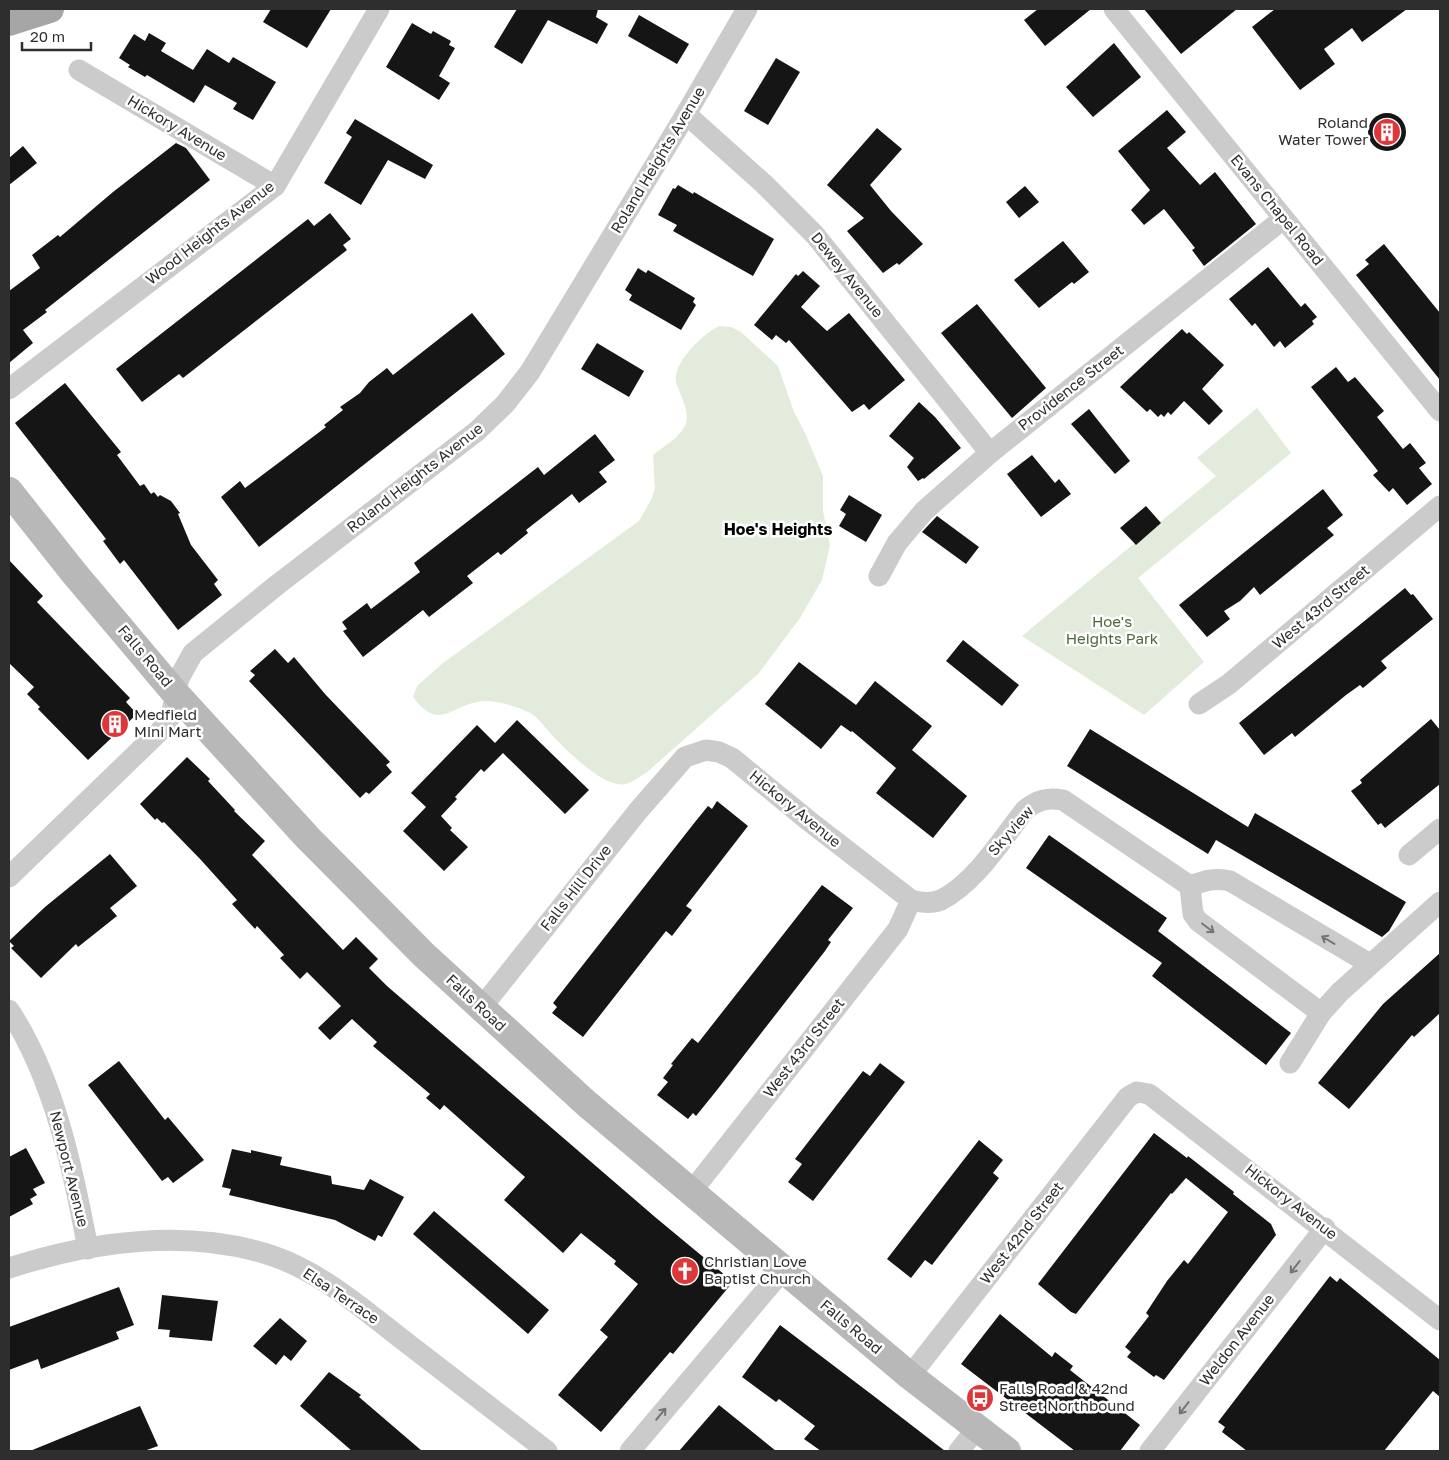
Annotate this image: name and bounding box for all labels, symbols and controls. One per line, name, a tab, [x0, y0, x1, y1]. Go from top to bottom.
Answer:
scale bar	[22, 20, 91, 52]
text: 20 m	[30, 27, 65, 45]
street label: Roland Heights Avenue	[606, 83, 708, 236]
street label: Hickory Avenue	[125, 91, 230, 164]
place label: Roland Water Tower	[1278, 113, 1368, 148]
building icon: Roland Water Tower	[1372, 117, 1402, 147]
street label: Evans Chapel Road	[1228, 150, 1328, 268]
street label: Wood Heights Avenue	[142, 176, 277, 288]
street label: Dewey Avenue	[808, 228, 888, 321]
street label: Providence Street	[1014, 340, 1127, 434]
street label: Roland Heights Avenue	[343, 418, 486, 536]
district label: Hoe's Heights	[724, 519, 832, 539]
street label: West 43rd Street	[1268, 560, 1373, 652]
park label: Hoe's Heights Park	[1066, 612, 1159, 647]
street label: Falls Road	[115, 621, 177, 690]
place label: Medfield Mini Mart	[134, 705, 201, 740]
building icon: Medfield Mini Mart	[100, 709, 130, 739]
street label: Hickory Avenue	[746, 766, 845, 851]
street label: Skyview	[984, 802, 1037, 859]
street label: Falls Hill Drive	[536, 840, 615, 934]
one-way arrow	[1201, 923, 1215, 933]
one-way arrow	[1322, 934, 1336, 944]
street label: Falls Road	[443, 970, 510, 1034]
street label: West 43rd Street	[759, 994, 848, 1101]
street label: Newport Avenue	[47, 1109, 93, 1229]
street label: Hickory Avenue	[1242, 1160, 1342, 1243]
street label: West 42nd Street	[976, 1178, 1067, 1287]
place label: Christian Love Baptist Church	[704, 1252, 811, 1287]
church icon: Christian Love Baptist Church	[670, 1256, 700, 1286]
one-way arrow	[1289, 1260, 1300, 1273]
street label: Elsa Terrace	[300, 1263, 383, 1327]
street label: Weldon Avenue	[1195, 1290, 1278, 1389]
street label: Falls Road	[817, 1295, 886, 1357]
place label: Falls Road & 42nd Street Northbound	[999, 1379, 1135, 1414]
bus stop icon: Falls Road & 42nd Street Northbound	[965, 1383, 995, 1413]
one-way arrow	[1178, 1401, 1189, 1414]
one-way arrow	[656, 1408, 667, 1421]

